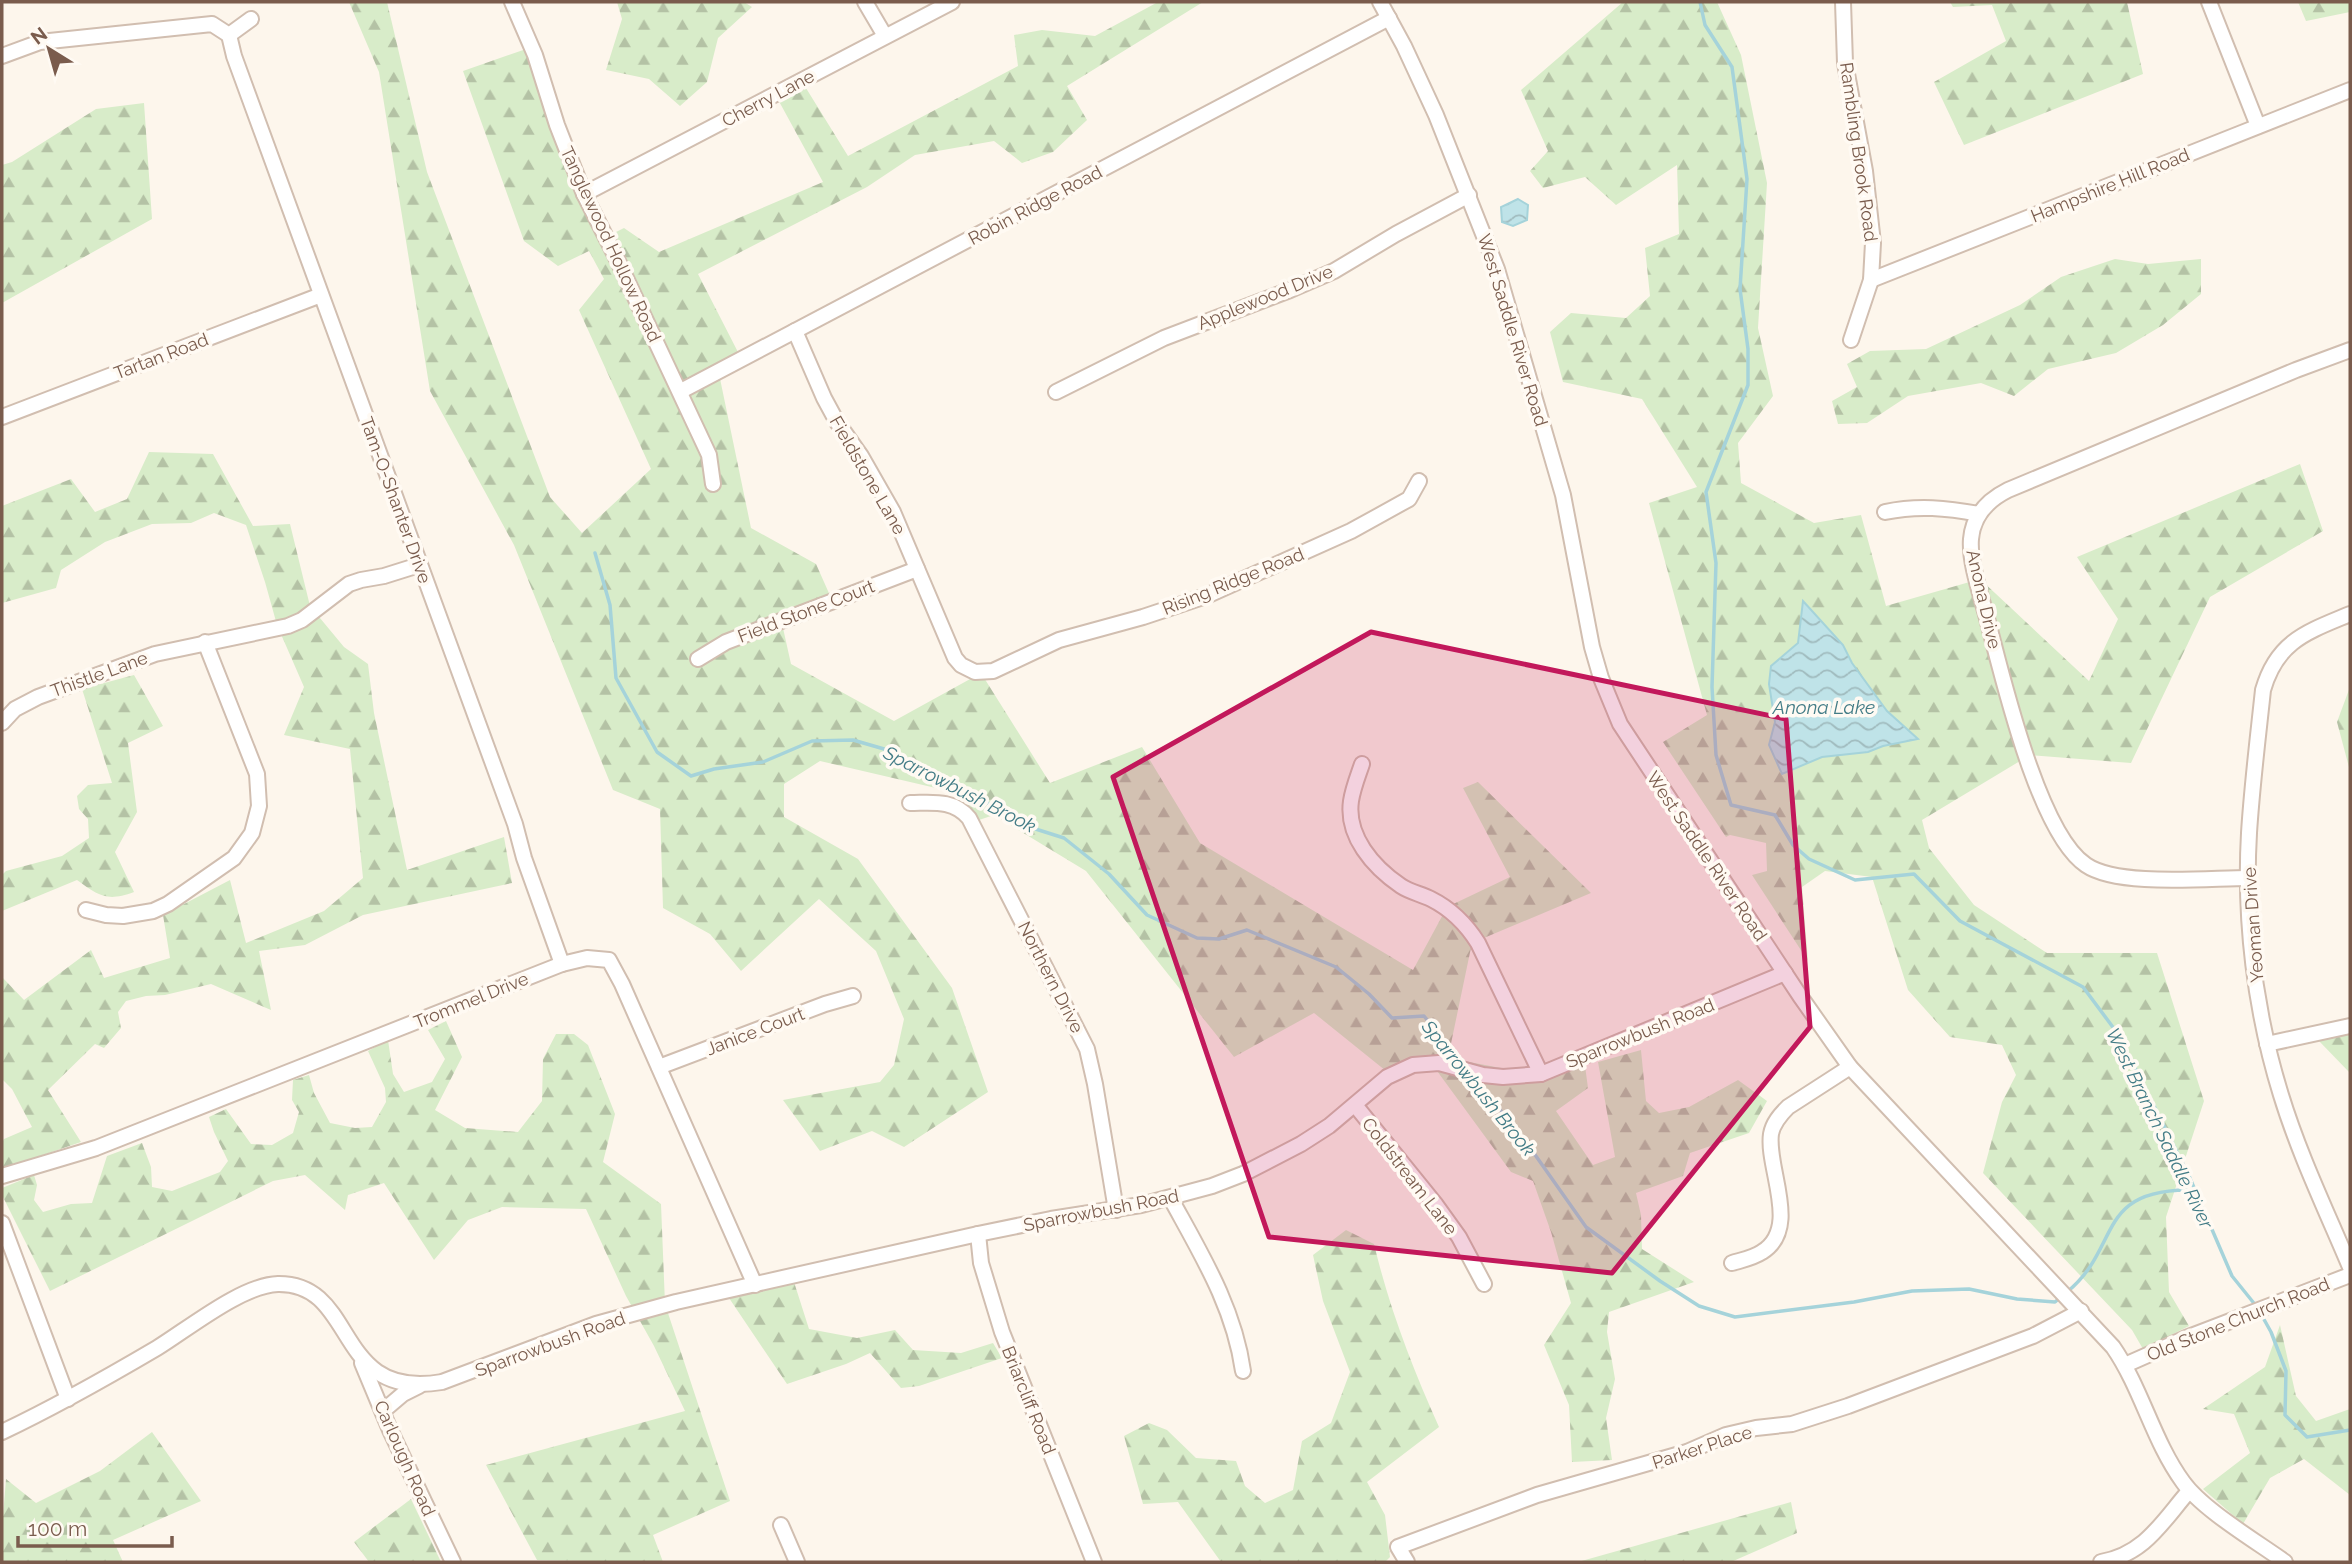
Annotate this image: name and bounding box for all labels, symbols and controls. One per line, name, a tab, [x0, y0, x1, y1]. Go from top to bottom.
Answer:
north arrow	[14, 14, 84, 84]
text: N	[26, 22, 51, 49]
street label: Rambling Brook Road	[1836, 61, 1882, 243]
street label: Cherry Lane	[718, 65, 818, 131]
street label: Tanglewood Hollow Road	[556, 143, 666, 345]
street label: Hampshire Hill Road	[2028, 144, 2192, 226]
street label: Robin Ridge Road	[964, 161, 1106, 249]
street label: West Saddle River Road	[1474, 231, 1552, 429]
street label: Applewood Drive	[1194, 260, 1336, 334]
street label: Tartan Road	[111, 328, 211, 384]
street label: Fieldstone Lane	[826, 412, 911, 538]
street label: Tam-O-Shanter Drive	[356, 414, 436, 587]
street label: Rising Ridge Road	[1159, 543, 1307, 619]
street label: Anona Drive	[1962, 547, 2006, 651]
street label: Field Stone Court	[735, 575, 877, 647]
street label: Thistle Lane	[48, 647, 151, 701]
water label: Anona Lake	[1772, 696, 1875, 718]
water label: Sparrowbush Brook	[879, 741, 1040, 837]
street label: West Saddle River Road	[1642, 767, 1772, 945]
street label: Yeoman Drive	[2238, 866, 2268, 983]
street label: Northern Drive	[1014, 918, 1088, 1037]
street label: Trommel Drive	[411, 967, 532, 1033]
street label: Sparrowbush Road	[1563, 994, 1717, 1072]
street label: Janice Court	[703, 1003, 807, 1059]
water label: Sparrowbush Brook	[1417, 1015, 1540, 1160]
water label: West Branch Saddle River	[2102, 1024, 2219, 1233]
street label: Coldstream Lane	[1358, 1113, 1462, 1239]
street label: Sparrowbush Road	[1021, 1185, 1181, 1235]
street label: Old Stone Church Road	[2144, 1273, 2332, 1365]
street label: Sparrowbush Road	[472, 1307, 628, 1381]
street label: Briarcliff Road	[998, 1343, 1060, 1457]
street label: Carlough Road	[370, 1397, 440, 1519]
street label: Parker Place	[1649, 1421, 1755, 1473]
scale bar	[18, 1504, 172, 1548]
text: 100 m	[28, 1516, 87, 1541]

